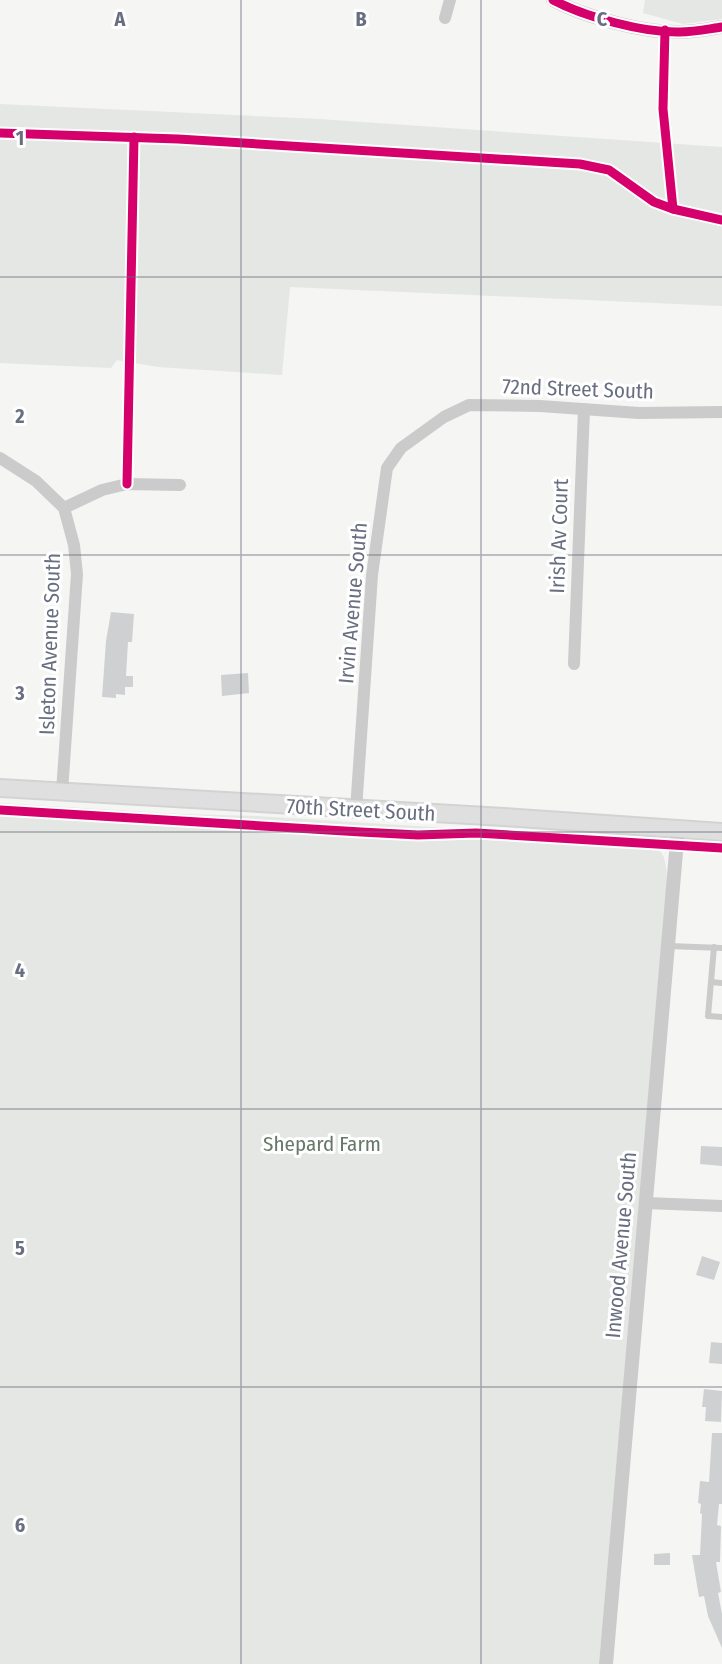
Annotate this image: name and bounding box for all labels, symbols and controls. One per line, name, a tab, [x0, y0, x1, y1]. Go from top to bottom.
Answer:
text: A	[114, 7, 127, 31]
text: B	[355, 7, 367, 31]
text: C	[597, 7, 608, 31]
text: 1	[16, 126, 24, 150]
street label: 72nd Street South	[502, 373, 654, 405]
text: 2	[14, 404, 25, 428]
street label: Irish Av Court	[544, 478, 574, 594]
street label: Irvin Avenue South	[333, 521, 373, 685]
street label: Isleton Avenue South	[34, 552, 66, 736]
text: 3	[14, 681, 25, 705]
street label: 70th Street South	[286, 793, 436, 827]
text: 4	[15, 958, 25, 982]
park label: Shepard Farm	[263, 1131, 381, 1157]
street label: Inwood Avenue South	[600, 1151, 642, 1339]
text: 5	[15, 1236, 25, 1260]
text: 6	[15, 1513, 25, 1537]

